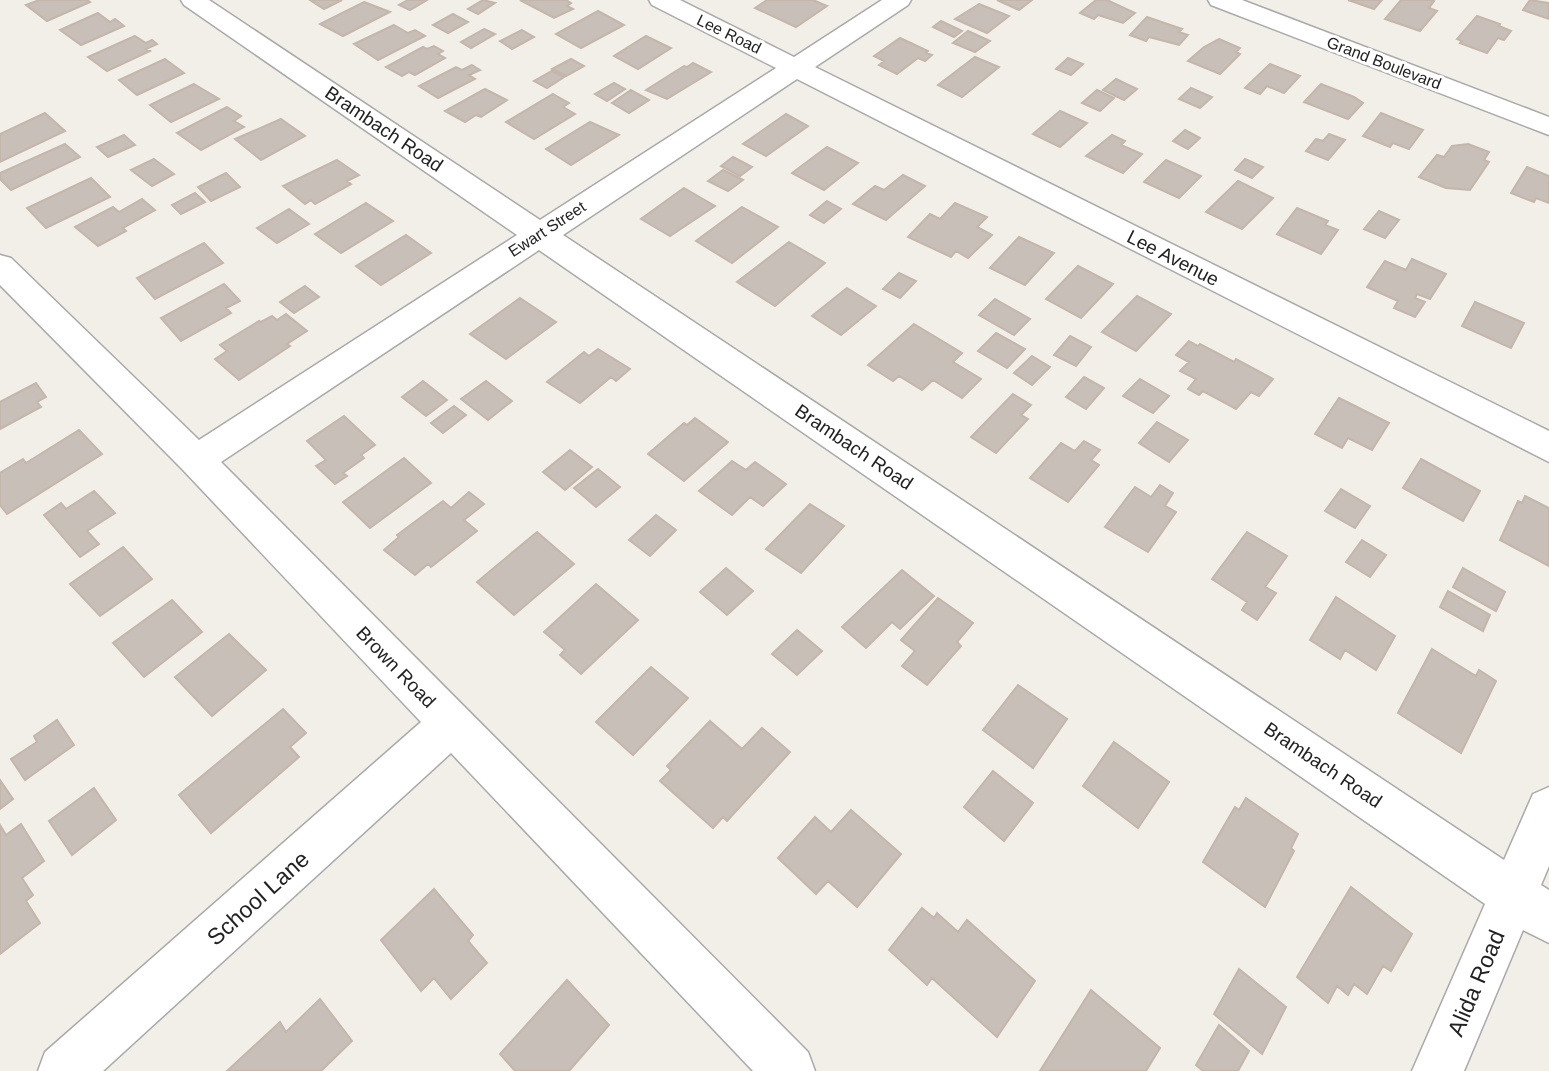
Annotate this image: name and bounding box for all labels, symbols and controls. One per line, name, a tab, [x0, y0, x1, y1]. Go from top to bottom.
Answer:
street label: Lee Road	[694, 11, 764, 57]
street label: Grand Boulevard	[1324, 33, 1444, 93]
street label: Brambach Road	[321, 82, 447, 176]
street label: Ewart Street	[505, 198, 589, 260]
street label: Lee Avenue	[1124, 226, 1222, 290]
street label: Brambach Road	[791, 400, 917, 494]
street label: Brown Road	[352, 622, 440, 712]
street label: Brambach Road	[1260, 718, 1386, 812]
street label: School Lane	[202, 846, 314, 950]
street label: Alida Road	[1442, 926, 1510, 1040]

